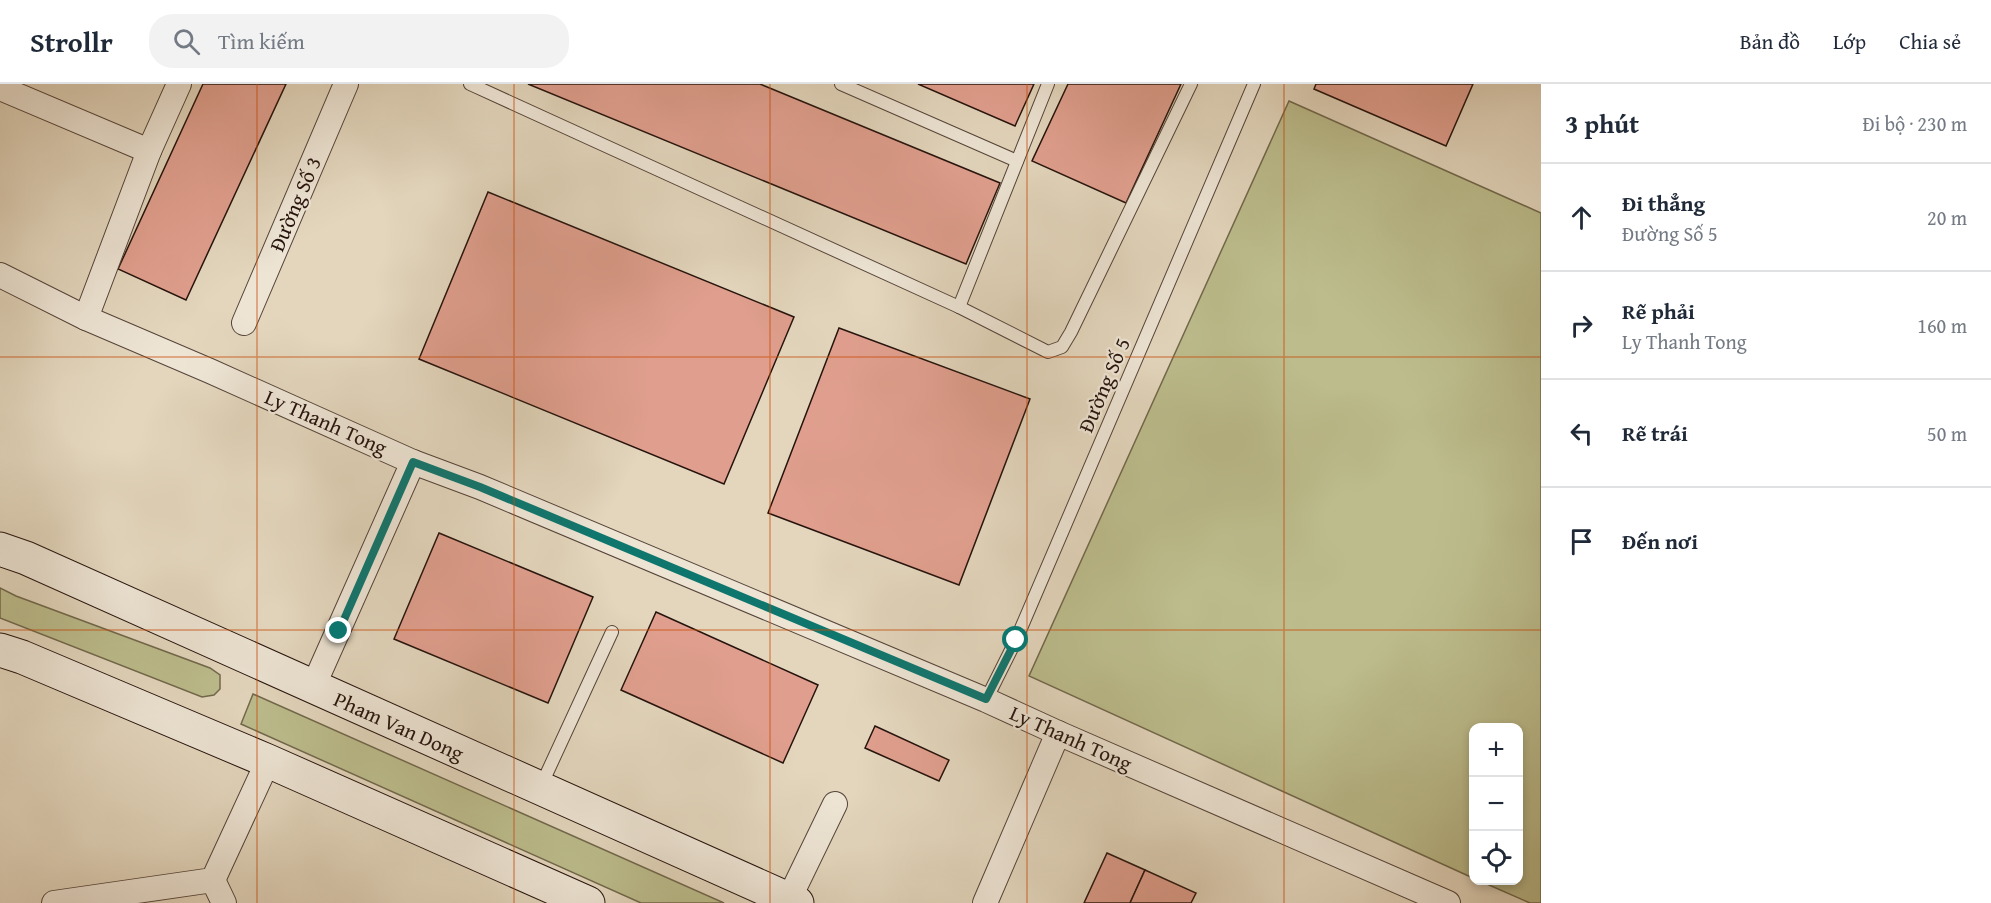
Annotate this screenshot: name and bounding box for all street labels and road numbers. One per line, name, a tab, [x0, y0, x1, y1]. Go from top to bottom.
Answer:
street label: Đường Số 3	[261, 152, 329, 256]
street label: Đường Số 5	[1070, 333, 1138, 437]
street label: Ly Thanh Tong	[260, 381, 393, 463]
street label: Pham Van Dong	[329, 683, 469, 769]
street label: Ly Thanh Tong	[1005, 697, 1138, 779]

